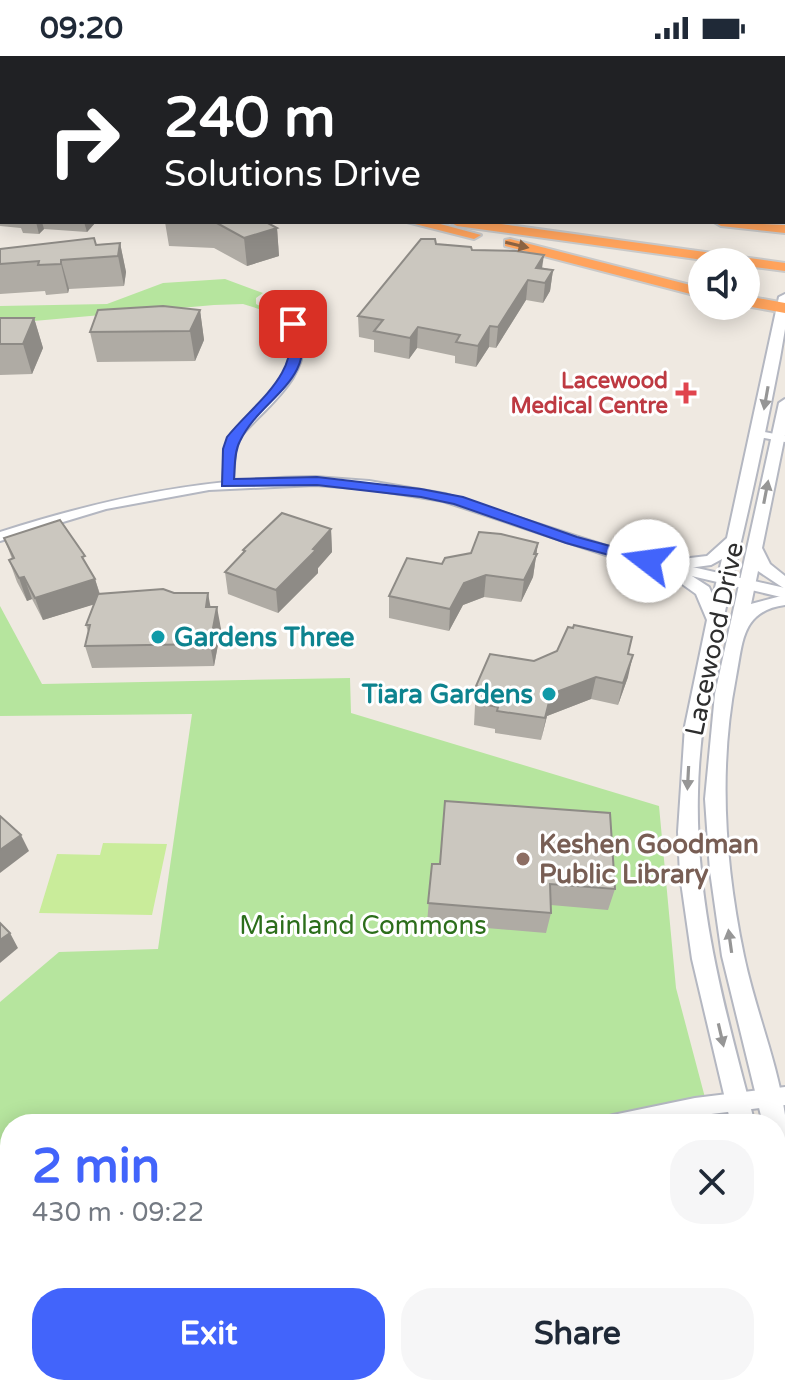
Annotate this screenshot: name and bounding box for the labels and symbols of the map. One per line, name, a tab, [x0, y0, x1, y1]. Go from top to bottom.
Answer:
one-way arrow	[505, 239, 530, 251]
pin	[259, 290, 327, 358]
place label: Lacewood Medical Centre	[510, 368, 668, 419]
marker: Lacewood Medical Centre	[675, 382, 697, 404]
one-way arrow	[760, 386, 772, 411]
one-way arrow	[760, 479, 773, 504]
position arrow	[606, 519, 690, 603]
street label: Lacewood Drive	[679, 539, 750, 739]
place label: Gardens Three	[174, 622, 355, 653]
marker: Gardens Three	[149, 628, 167, 646]
place label: Tiara Gardens	[361, 679, 533, 710]
marker: Tiara Gardens	[540, 685, 558, 703]
one-way arrow	[681, 766, 694, 791]
place label: Keshen Goodman Public Library	[539, 829, 759, 890]
marker: Keshen Goodman Public Library	[514, 850, 532, 868]
park label: Mainland Commons	[239, 910, 487, 941]
one-way arrow	[723, 928, 736, 953]
one-way arrow	[715, 1022, 728, 1047]

